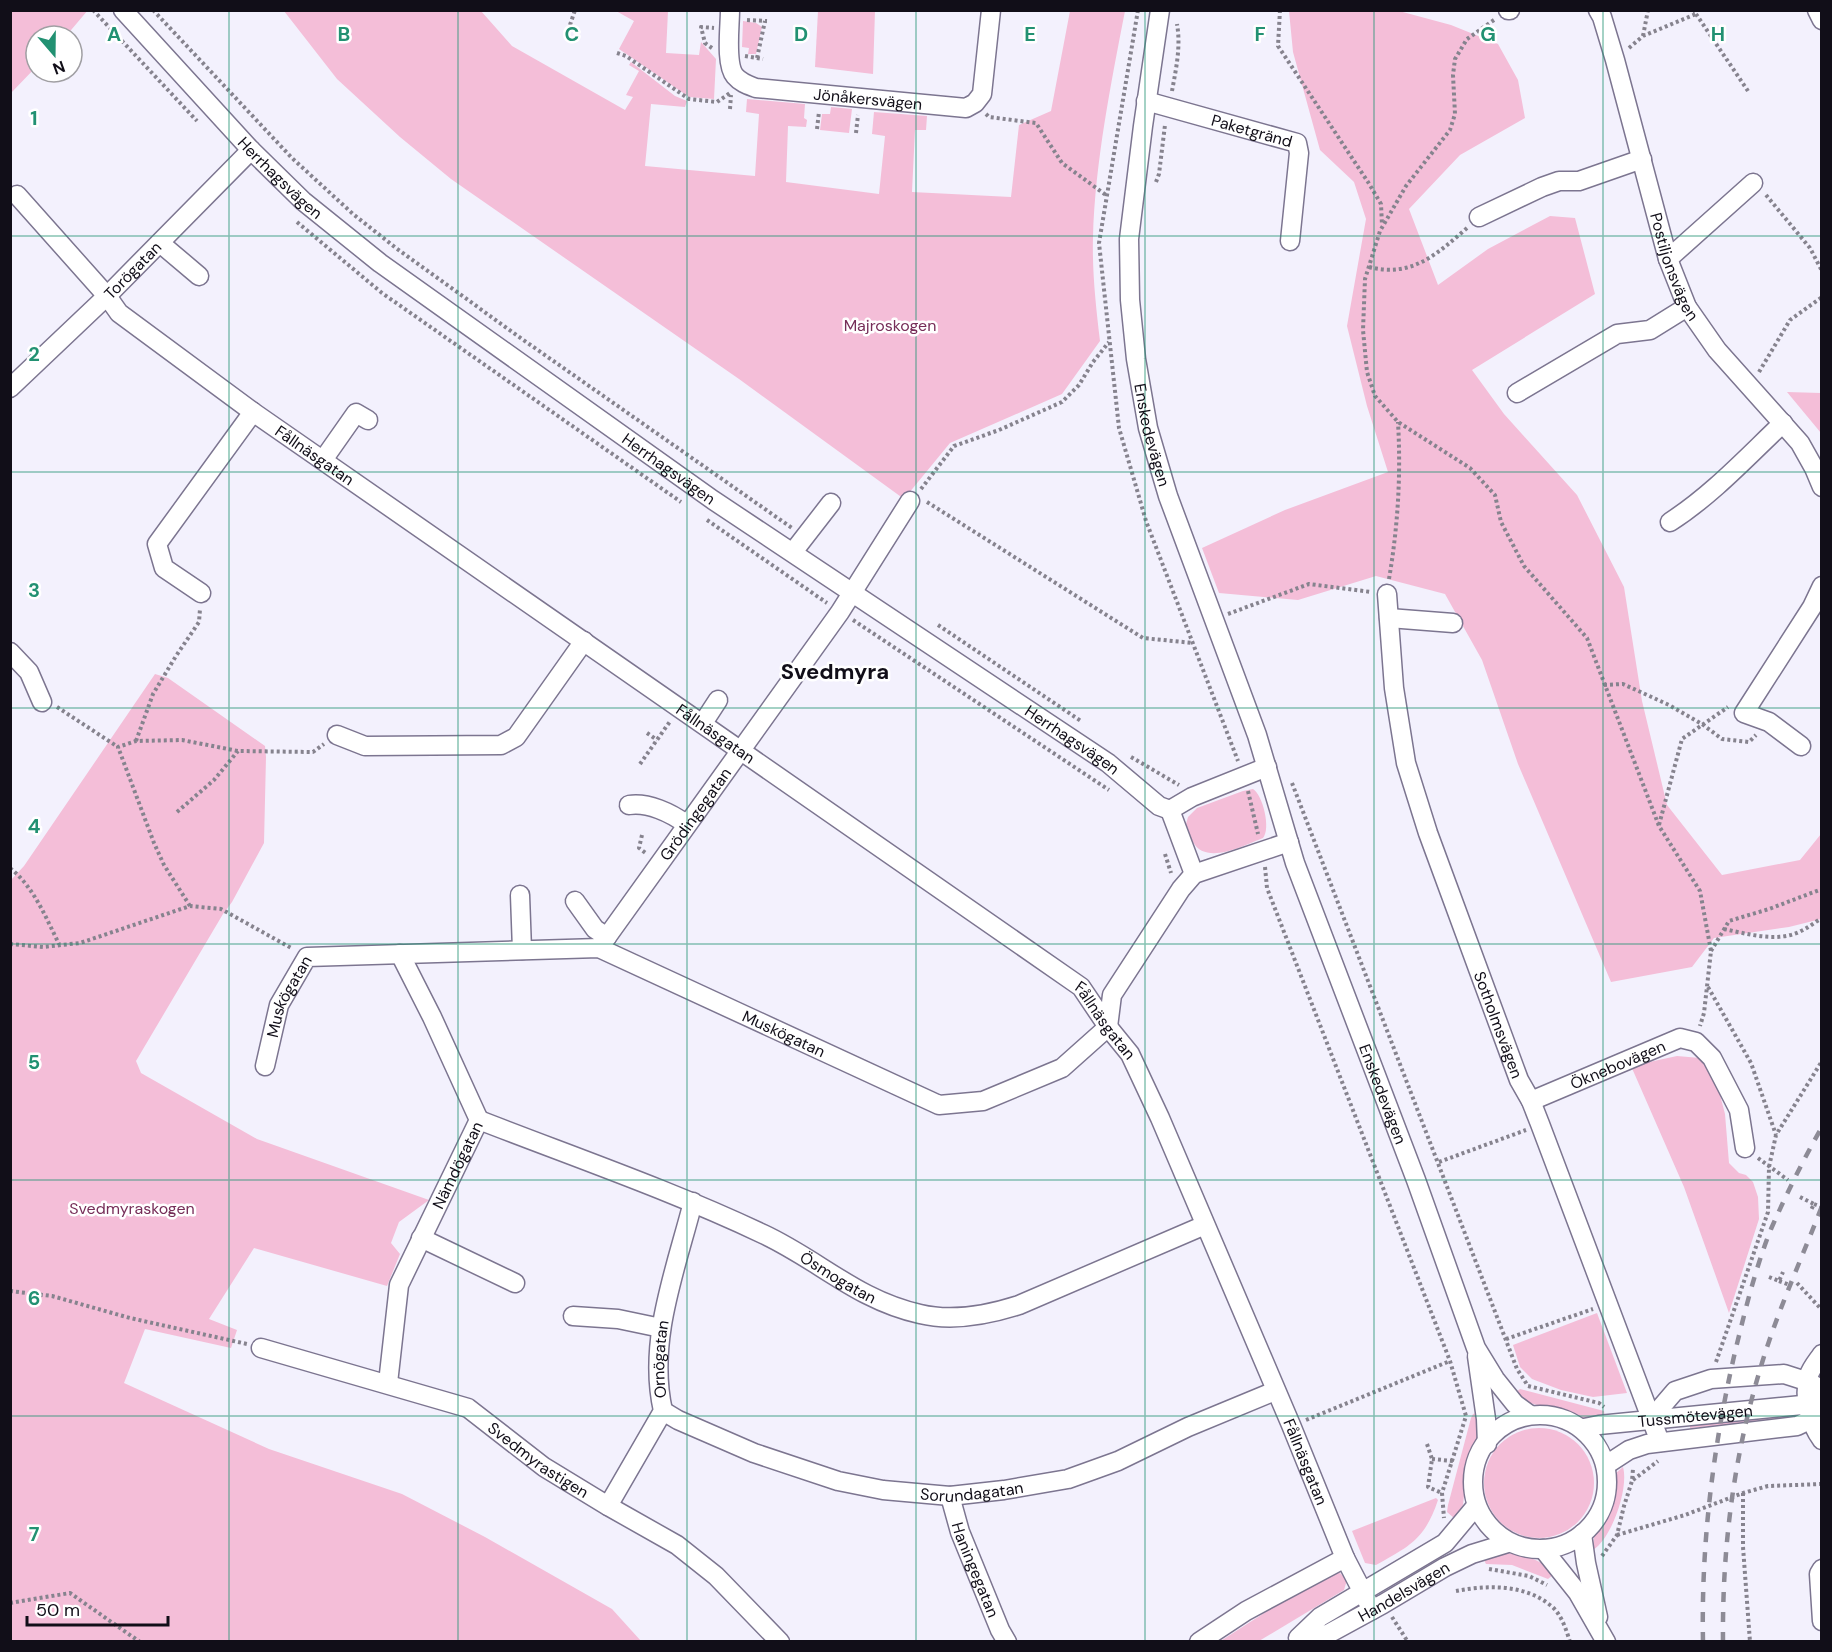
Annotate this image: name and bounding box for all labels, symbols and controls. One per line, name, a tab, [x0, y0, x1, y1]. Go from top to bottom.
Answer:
text: A	[107, 21, 121, 47]
text: B	[338, 21, 350, 47]
text: C	[565, 21, 579, 47]
text: D	[794, 21, 808, 47]
text: E	[1024, 21, 1036, 47]
text: F	[1254, 21, 1266, 47]
text: G	[1480, 21, 1496, 47]
text: H	[1711, 21, 1725, 47]
north arrow	[24, 24, 84, 84]
text: N	[50, 56, 68, 79]
street label: Jönåkersvägen	[812, 84, 923, 115]
text: 1	[30, 105, 38, 131]
street label: Paketgränd	[1209, 110, 1295, 152]
street label: Herrhagsvägen	[233, 132, 327, 224]
street label: Postiljonsvägen	[1645, 210, 1703, 325]
street label: Torögatan	[100, 237, 166, 304]
park label: Majroskogen	[844, 315, 936, 336]
text: 2	[28, 341, 40, 367]
street label: Enskedevägen	[1129, 382, 1175, 489]
street label: Fållnäsgatan	[271, 421, 358, 490]
street label: Herrhagsvägen	[618, 429, 720, 509]
text: 3	[28, 577, 40, 603]
district label: Svedmyra	[781, 657, 889, 686]
street label: Fållnäsgatan	[672, 699, 759, 768]
street label: Herrhagsvägen	[1021, 701, 1124, 779]
street label: Grödingegatan	[655, 764, 736, 865]
text: 4	[28, 813, 41, 839]
street label: Muskögatan	[262, 952, 317, 1040]
street label: Sotholmsvägen	[1469, 969, 1528, 1081]
street label: Fållnäsgatan	[1071, 976, 1140, 1064]
street label: Muskögatan	[739, 1006, 829, 1062]
street label: Öknebovägen	[1567, 1035, 1669, 1094]
street label: Enskedevägen	[1354, 1041, 1411, 1147]
text: 5	[28, 1049, 40, 1075]
street label: Nämdögatan	[428, 1118, 488, 1212]
park label: Svedmyraskogen	[69, 1198, 195, 1219]
street label: Ösmogatan	[796, 1247, 880, 1308]
text: 6	[28, 1285, 40, 1311]
street label: Ornögatan	[648, 1319, 674, 1399]
street label: Tussmötevägen	[1637, 1400, 1754, 1432]
street label: Fållnäsgatan	[1279, 1416, 1332, 1508]
street label: Svedmyrastigen	[483, 1417, 592, 1503]
street label: Sorundagatan	[919, 1477, 1025, 1507]
street label: Haningegatan	[947, 1520, 1004, 1621]
text: 7	[29, 1521, 40, 1547]
street label: Handelsvägen	[1354, 1557, 1453, 1627]
scale bar	[27, 1589, 168, 1627]
text: 50 m	[36, 1598, 80, 1622]

